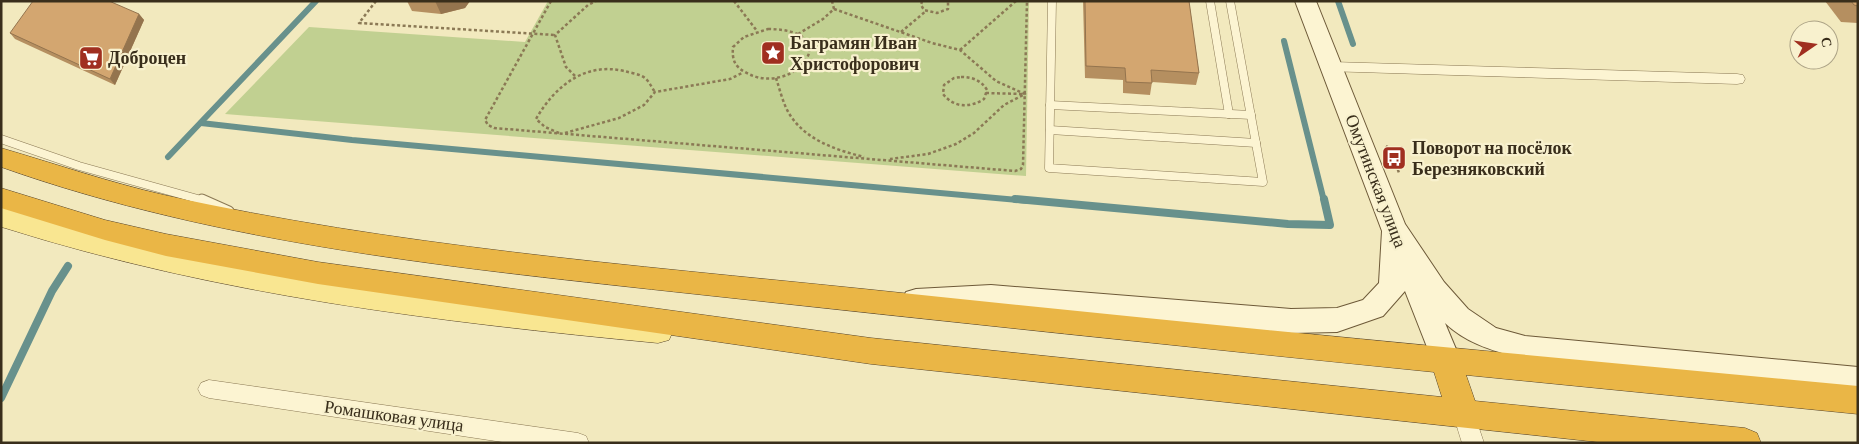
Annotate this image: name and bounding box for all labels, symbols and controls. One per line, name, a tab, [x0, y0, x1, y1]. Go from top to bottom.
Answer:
north arrow	[1789, 20, 1839, 70]
place label: Баграмян Иван Христофорович	[790, 33, 919, 74]
text: С	[1818, 35, 1836, 49]
place icon: Баграмян Иван Христофорович	[760, 40, 786, 66]
supermarket icon: Доброцен	[78, 45, 104, 71]
place label: Доброцен	[108, 48, 186, 68]
street label: Омутинская улица	[1341, 112, 1411, 250]
place label: Поворот на посёлок Березняковский	[1412, 138, 1573, 179]
bus stop icon: Поворот на посёлок Березняковский	[1381, 145, 1407, 171]
street label: Ромашковая улица	[323, 396, 465, 436]

